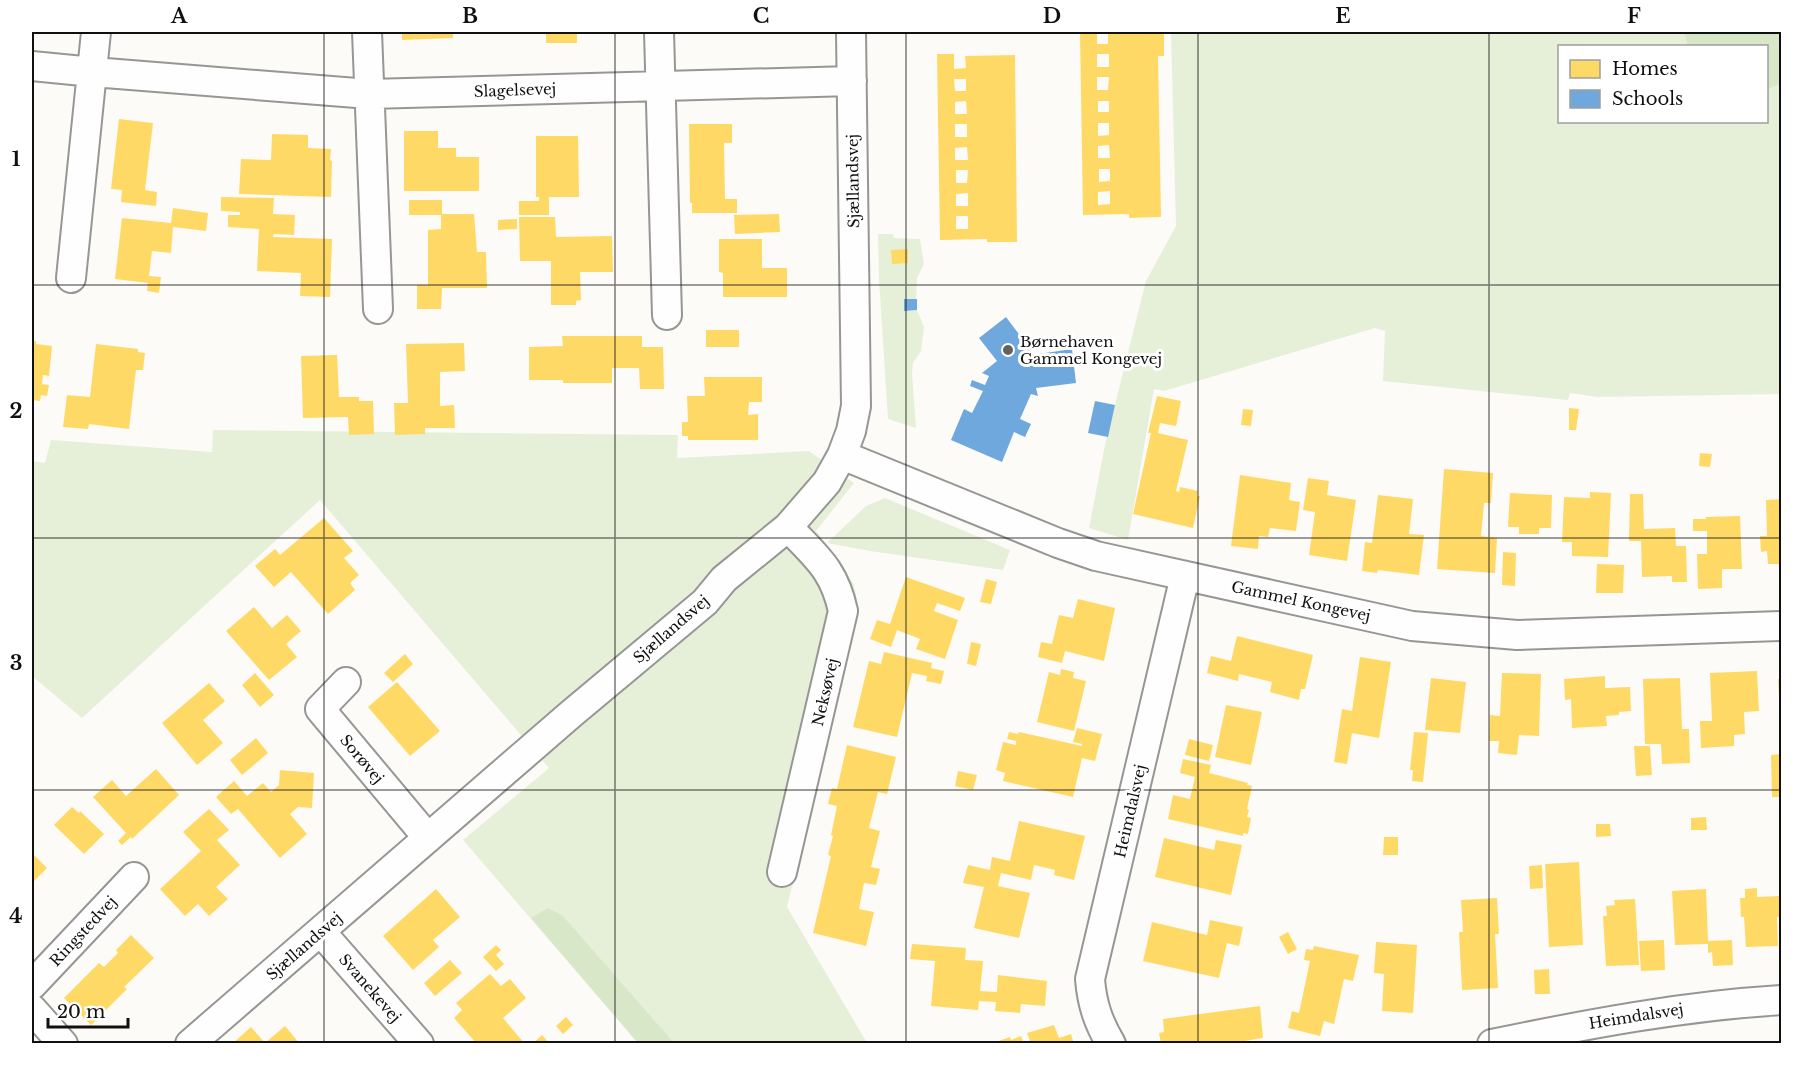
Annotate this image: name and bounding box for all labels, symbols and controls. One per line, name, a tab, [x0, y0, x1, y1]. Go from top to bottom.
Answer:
text: A	[170, 4, 188, 28]
text: B	[462, 4, 478, 28]
text: C	[753, 4, 769, 28]
text: D	[1043, 4, 1061, 28]
text: E	[1335, 4, 1351, 28]
text: F	[1627, 4, 1641, 28]
legend	[1558, 45, 1768, 123]
text: Homes	[1612, 58, 1678, 80]
street label: Slagelsevej	[473, 79, 557, 101]
text: Schools	[1612, 88, 1683, 110]
street label: Sjællandsvej	[843, 134, 863, 228]
text: 1	[12, 147, 21, 171]
place label: Børnehaven Gammel Kongevej	[1020, 332, 1162, 368]
marker: Børnehaven Gammel Kongevej	[1001, 343, 1015, 357]
text: 2	[9, 399, 23, 423]
street label: Gammel Kongevej	[1230, 577, 1372, 625]
street label: Sjællandsvej	[629, 591, 713, 667]
text: 3	[10, 651, 22, 675]
street label: Neksøvej	[808, 656, 842, 728]
street label: Sorøvej	[336, 731, 388, 787]
street label: Heimdalsvej	[1110, 762, 1150, 860]
street label: Ringstedvej	[46, 892, 120, 970]
text: 4	[9, 904, 23, 928]
street label: Sjællandsvej	[262, 908, 346, 984]
street label: Svanekevej	[335, 950, 405, 1026]
scale bar	[48, 991, 128, 1029]
street label: Heimdalsvej	[1587, 999, 1685, 1033]
text: 20 m	[57, 1001, 105, 1023]

